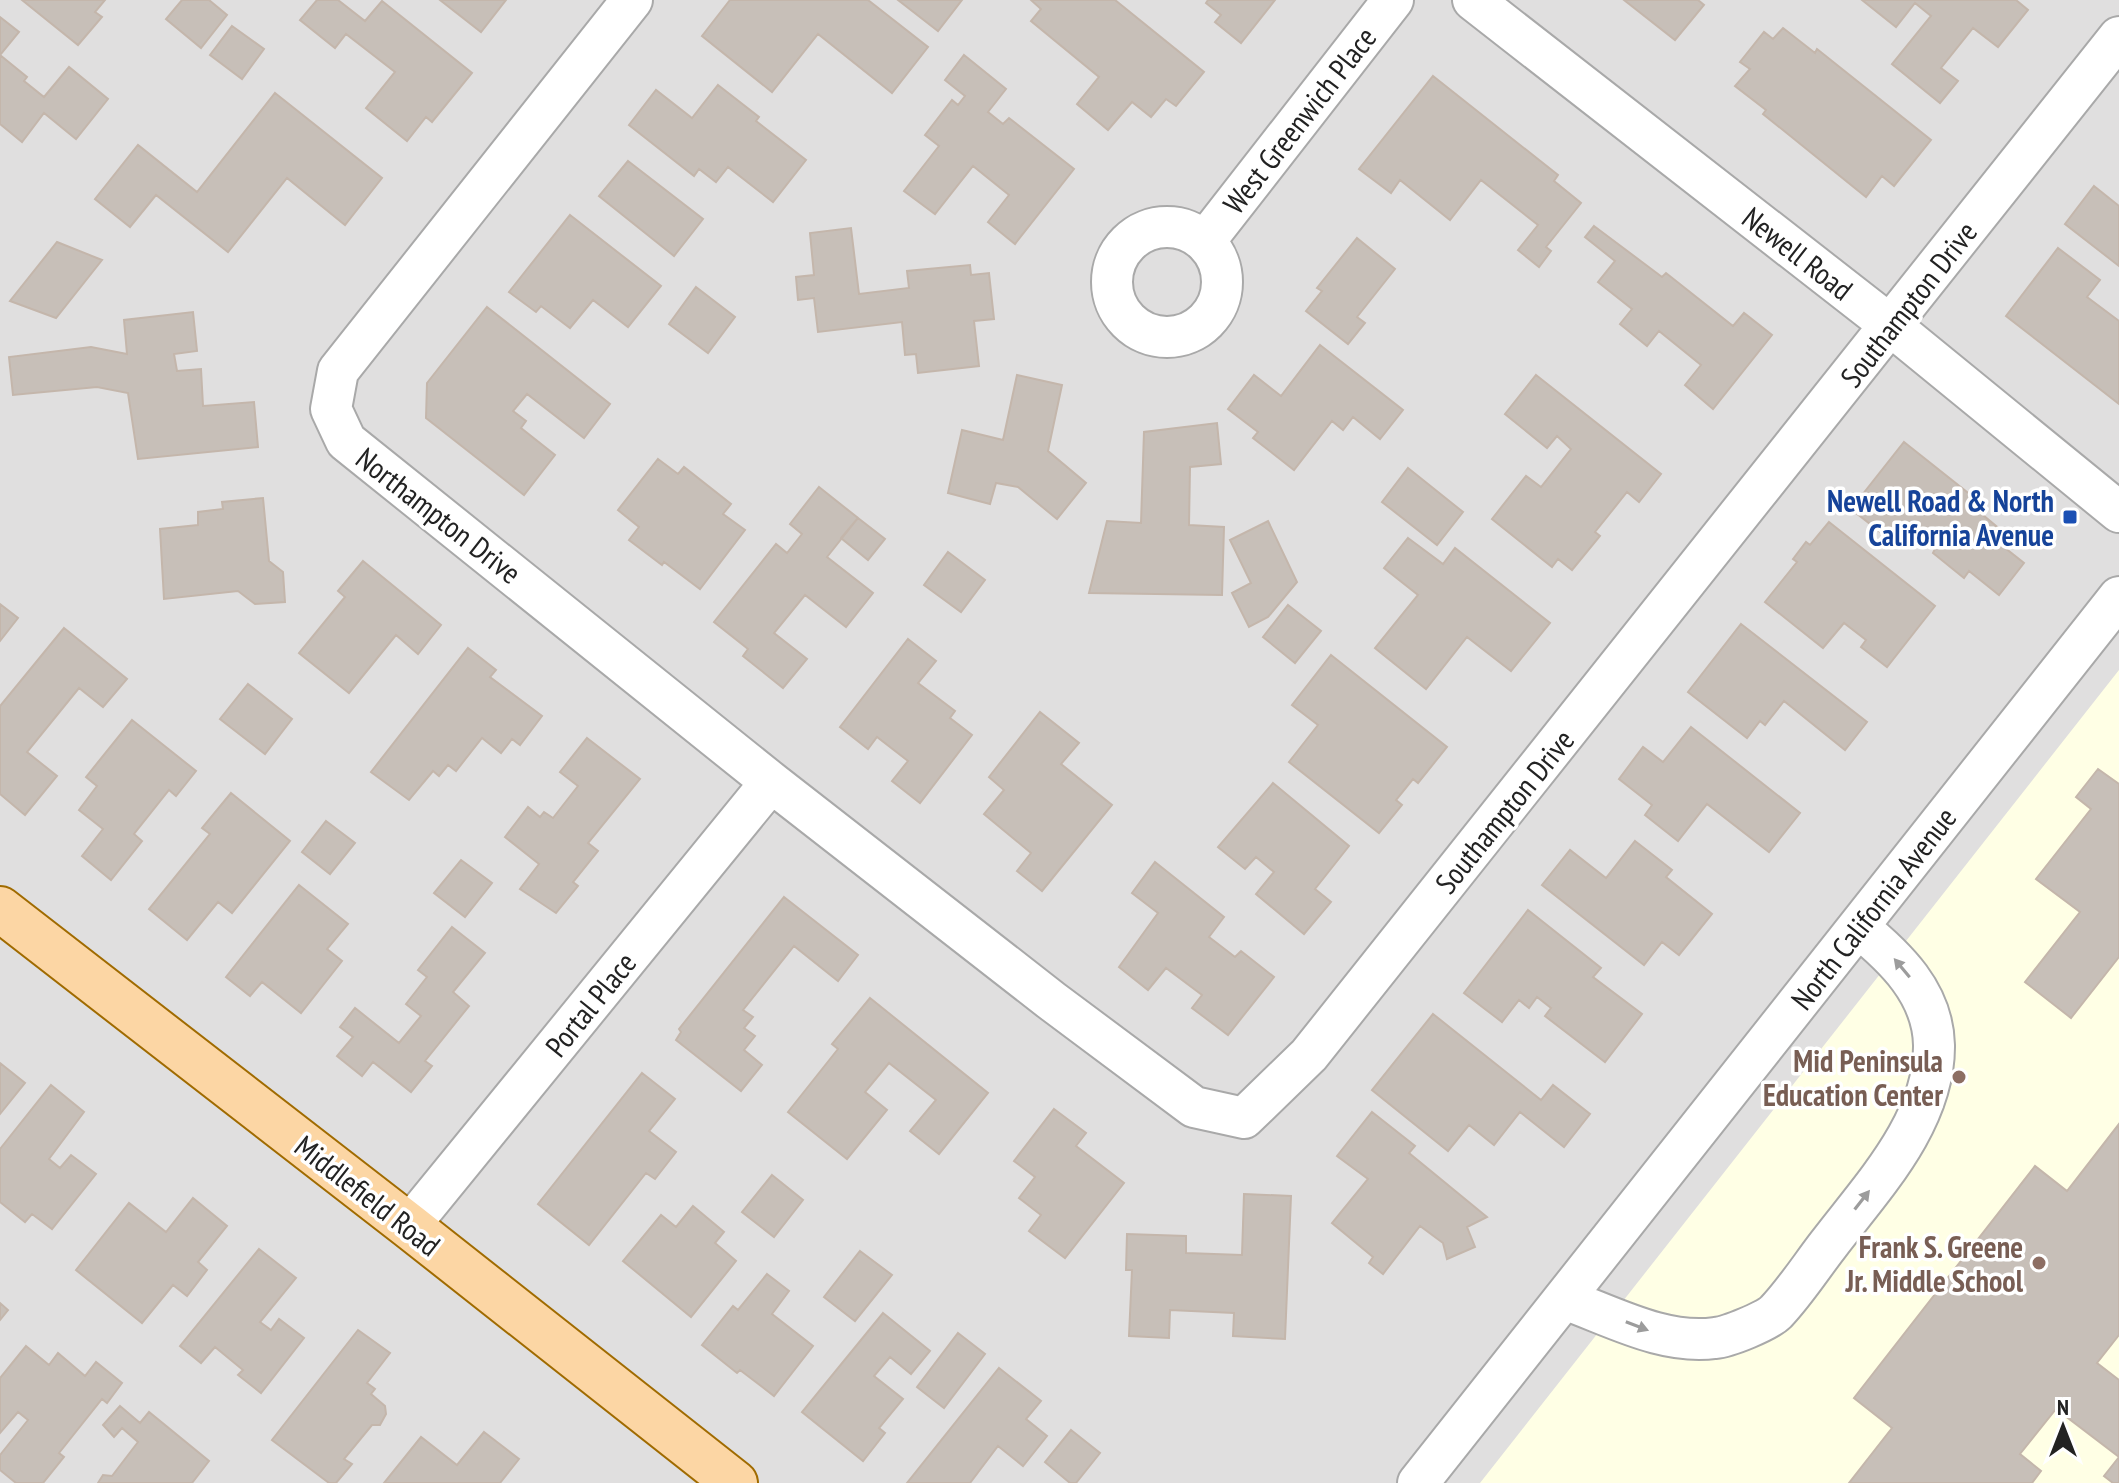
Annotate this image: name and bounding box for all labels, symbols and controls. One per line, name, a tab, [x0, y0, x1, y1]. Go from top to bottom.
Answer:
street label: West Greenwich Place	[1214, 19, 1384, 221]
street label: Newell Road	[1735, 198, 1861, 308]
street label: Southampton Drive	[1831, 213, 1985, 395]
street label: Northampton Drive	[349, 438, 529, 592]
place label: Newell Road & North California Avenue	[1827, 481, 2054, 554]
marker: Newell Road & North California Avenue	[2061, 508, 2079, 526]
street label: Southampton Drive	[1426, 721, 1582, 901]
street label: North California Avenue	[1782, 799, 1964, 1017]
street label: Portal Place	[536, 944, 644, 1064]
one-way arrow	[1894, 958, 1911, 978]
place label: Mid Peninsula Education Center	[1763, 1041, 1943, 1114]
marker: Mid Peninsula Education Center	[1950, 1068, 1968, 1086]
street label: Middlefield Road	[287, 1126, 449, 1264]
one-way arrow	[1853, 1190, 1869, 1210]
place label: Frank S. Greene Jr. Middle School	[1845, 1227, 2024, 1300]
marker: Frank S. Greene Jr. Middle School	[2030, 1254, 2048, 1272]
one-way arrow	[1625, 1320, 1649, 1333]
north arrow	[2023, 1387, 2103, 1467]
text: N	[2057, 1393, 2069, 1421]

